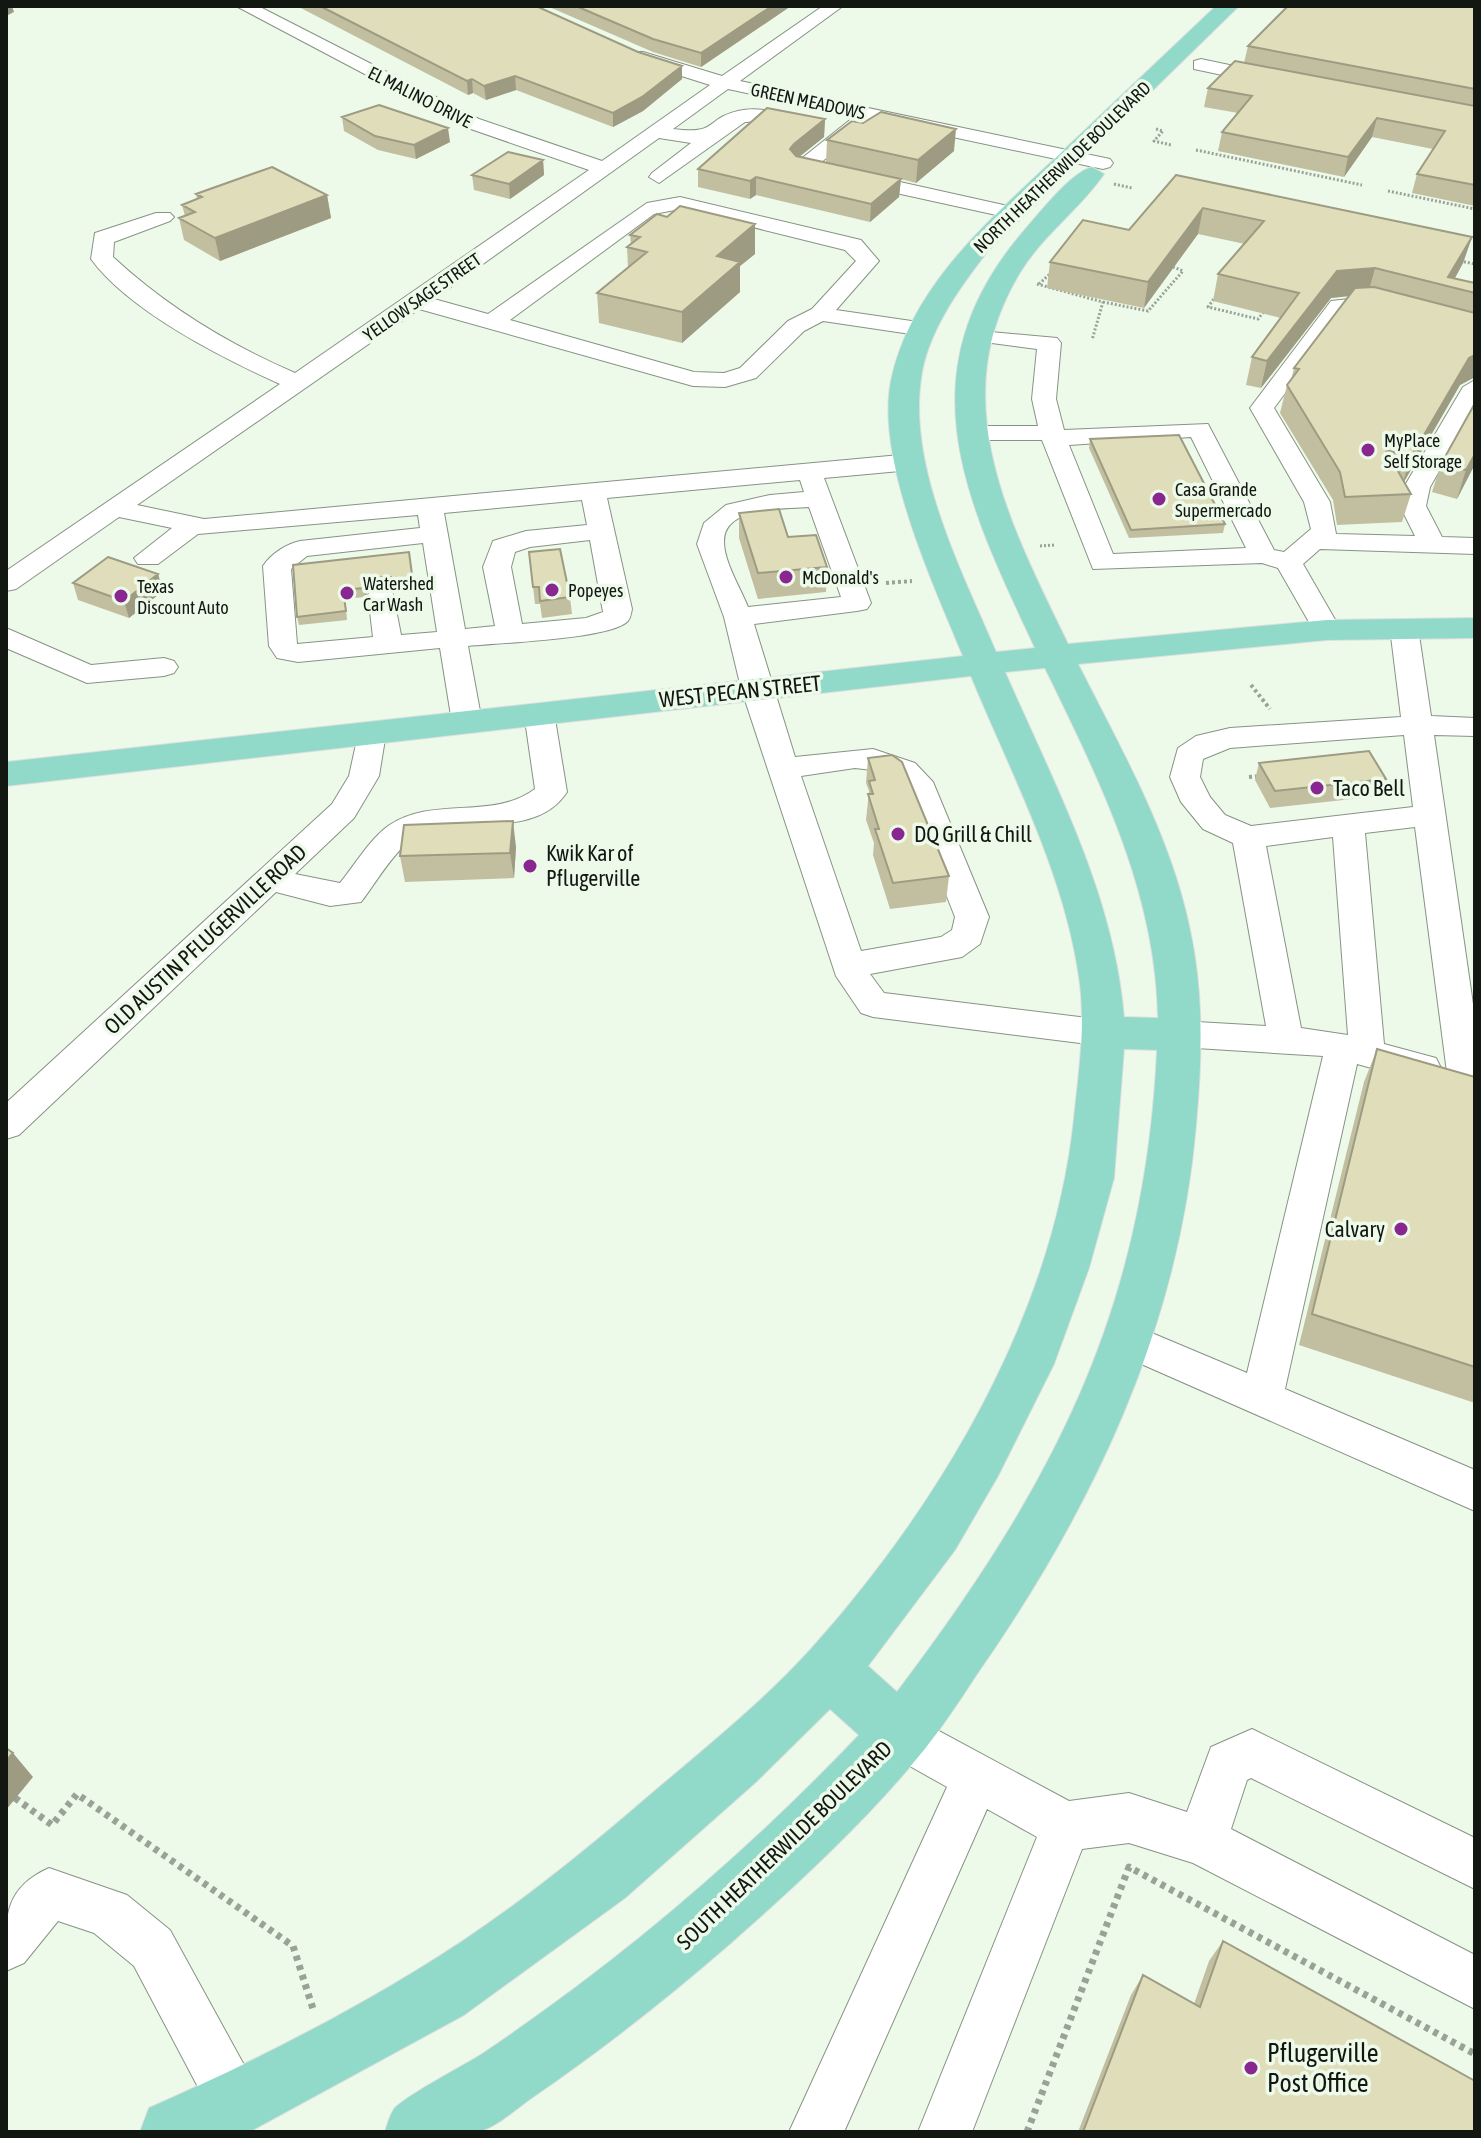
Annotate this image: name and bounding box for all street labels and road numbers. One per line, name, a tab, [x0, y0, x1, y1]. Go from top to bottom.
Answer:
street label: EL MALINO DRIVE	[365, 62, 476, 132]
street label: NORTH HEATHERWILDE BOULEVARD	[969, 77, 1155, 257]
street label: GREEN MEADOWS	[749, 79, 868, 123]
street label: YELLOW SAGE STREET	[359, 249, 485, 345]
street label: WEST PECAN STREET	[658, 670, 822, 712]
street label: OLD AUSTIN PFLUGERVILLE ROAD	[99, 839, 311, 1039]
street label: SOUTH HEATHERWILDE BOULEVARD	[671, 1735, 897, 1955]

